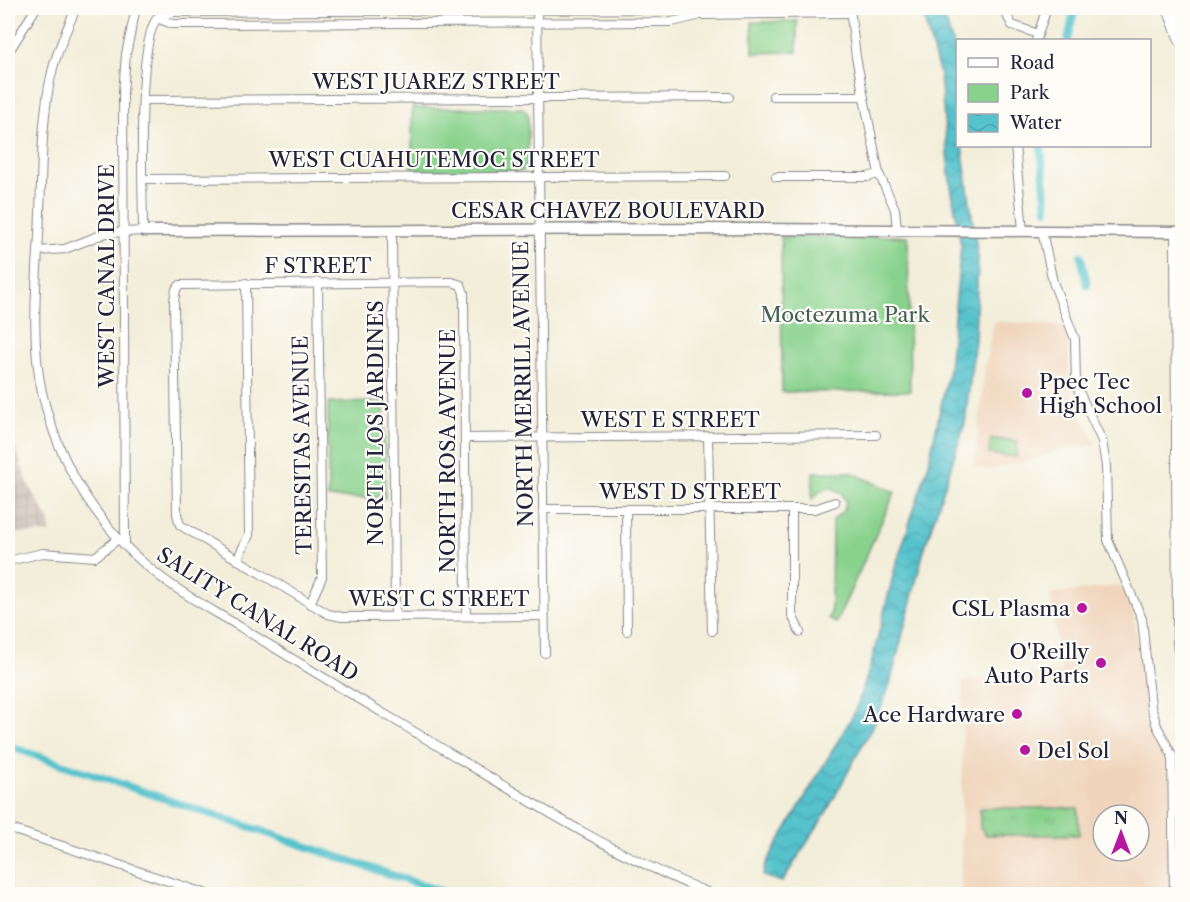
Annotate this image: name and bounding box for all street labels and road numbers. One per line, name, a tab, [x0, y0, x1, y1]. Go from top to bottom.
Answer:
street label: WEST JUAREZ STREET	[311, 69, 560, 94]
street label: WEST CUAHUTEMOC STREET	[267, 147, 600, 172]
street label: WEST CANAL DRIVE	[94, 164, 119, 389]
street label: CESAR CHAVEZ BOULEVARD	[451, 198, 765, 223]
street label: NORTH MERRILL AVENUE	[508, 241, 538, 527]
street label: F STREET	[265, 253, 372, 278]
street label: NORTH LOS JARDINES	[363, 300, 388, 546]
street label: NORTH ROSA AVENUE	[435, 329, 460, 573]
street label: TERESITAS AVENUE	[288, 335, 316, 555]
street label: WEST E STREET	[579, 407, 760, 432]
street label: WEST D STREET	[598, 479, 781, 504]
street label: SALITY CANAL ROAD	[153, 542, 363, 686]
street label: WEST C STREET	[348, 586, 530, 611]

